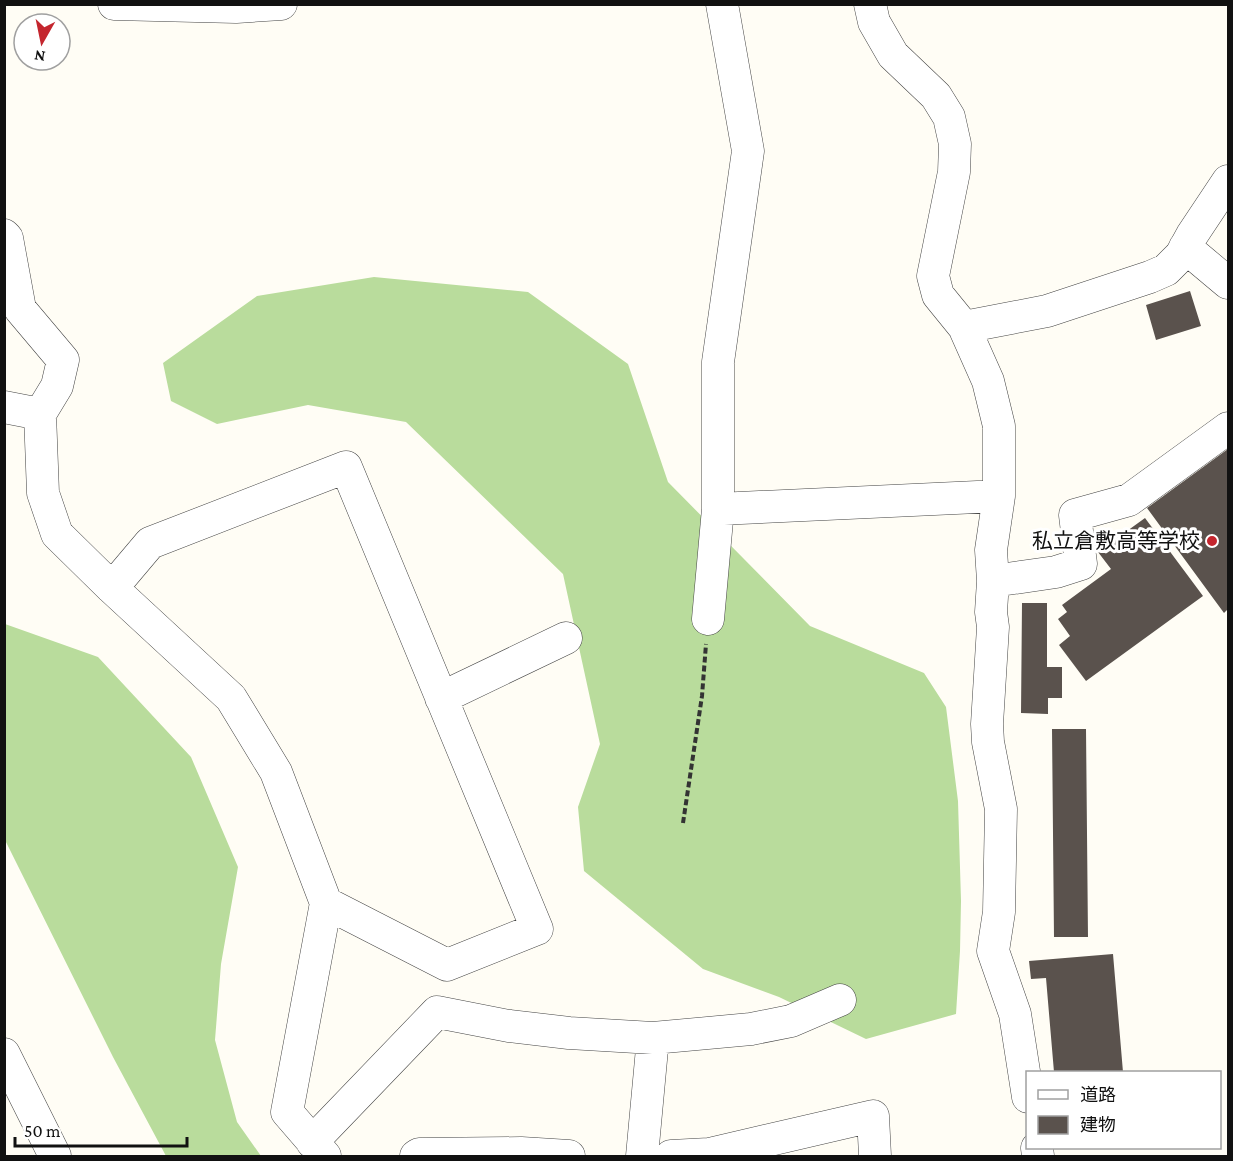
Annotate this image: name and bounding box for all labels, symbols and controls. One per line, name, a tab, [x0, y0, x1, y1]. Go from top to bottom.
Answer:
north arrow	[12, 12, 72, 72]
text: N	[33, 47, 46, 66]
place label: 私立倉敷高等学校	[1032, 529, 1200, 553]
marker: 私立倉敷高等学校	[1205, 534, 1219, 548]
legend	[1026, 1071, 1221, 1149]
text: 道路	[1080, 1085, 1116, 1105]
scale bar	[15, 1110, 188, 1148]
text: 建物	[1080, 1115, 1116, 1135]
text: 50 m	[24, 1121, 61, 1141]

